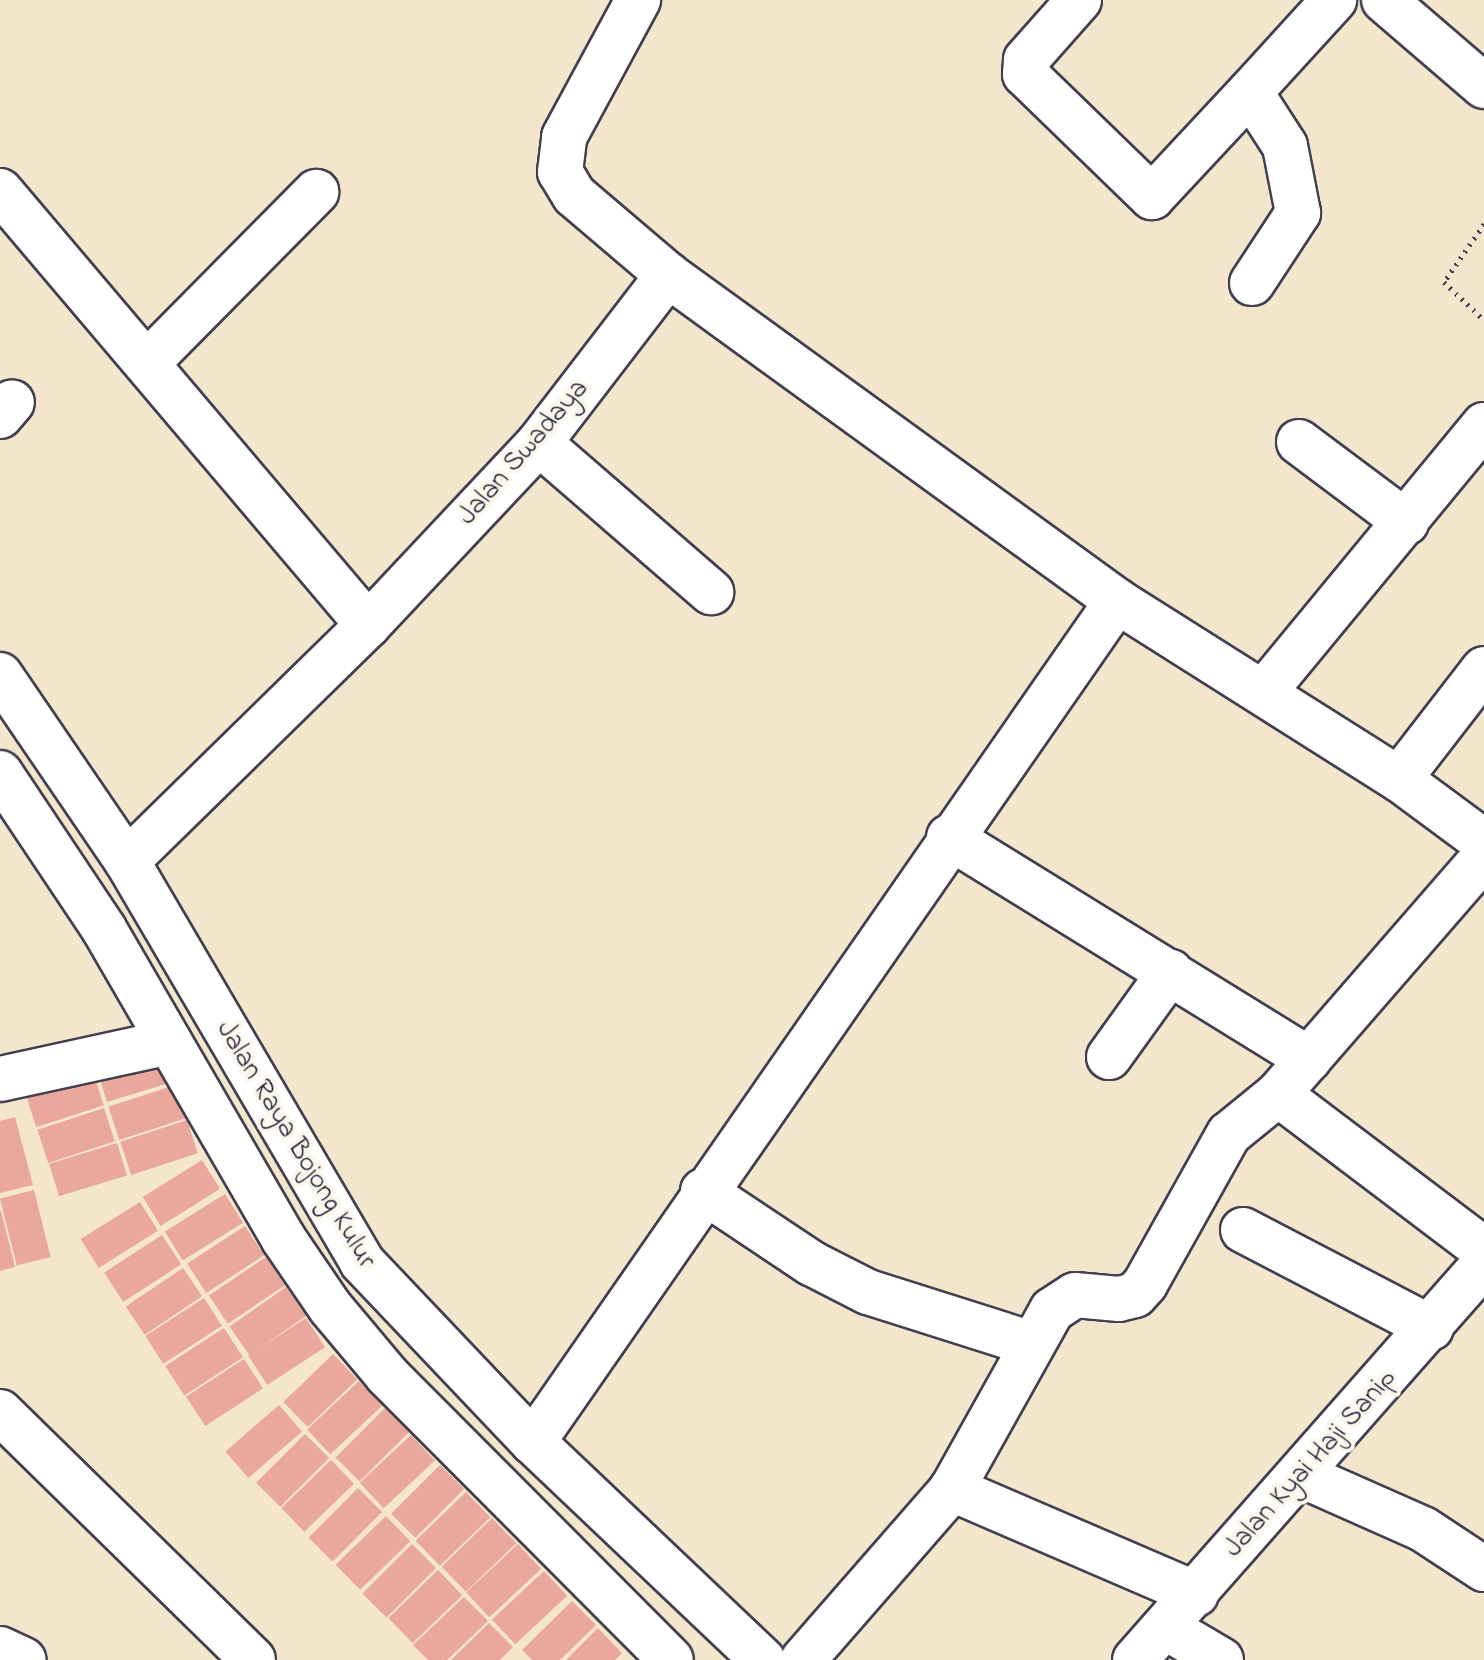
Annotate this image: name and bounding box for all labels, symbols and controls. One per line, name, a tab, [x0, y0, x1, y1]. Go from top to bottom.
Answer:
street label: Jalan Swadaya	[451, 373, 597, 533]
street label: Jalan Raya Bojong Kulur	[208, 1015, 382, 1275]
street label: Jalan Kyai Haji Sanip	[1218, 1363, 1404, 1565]

